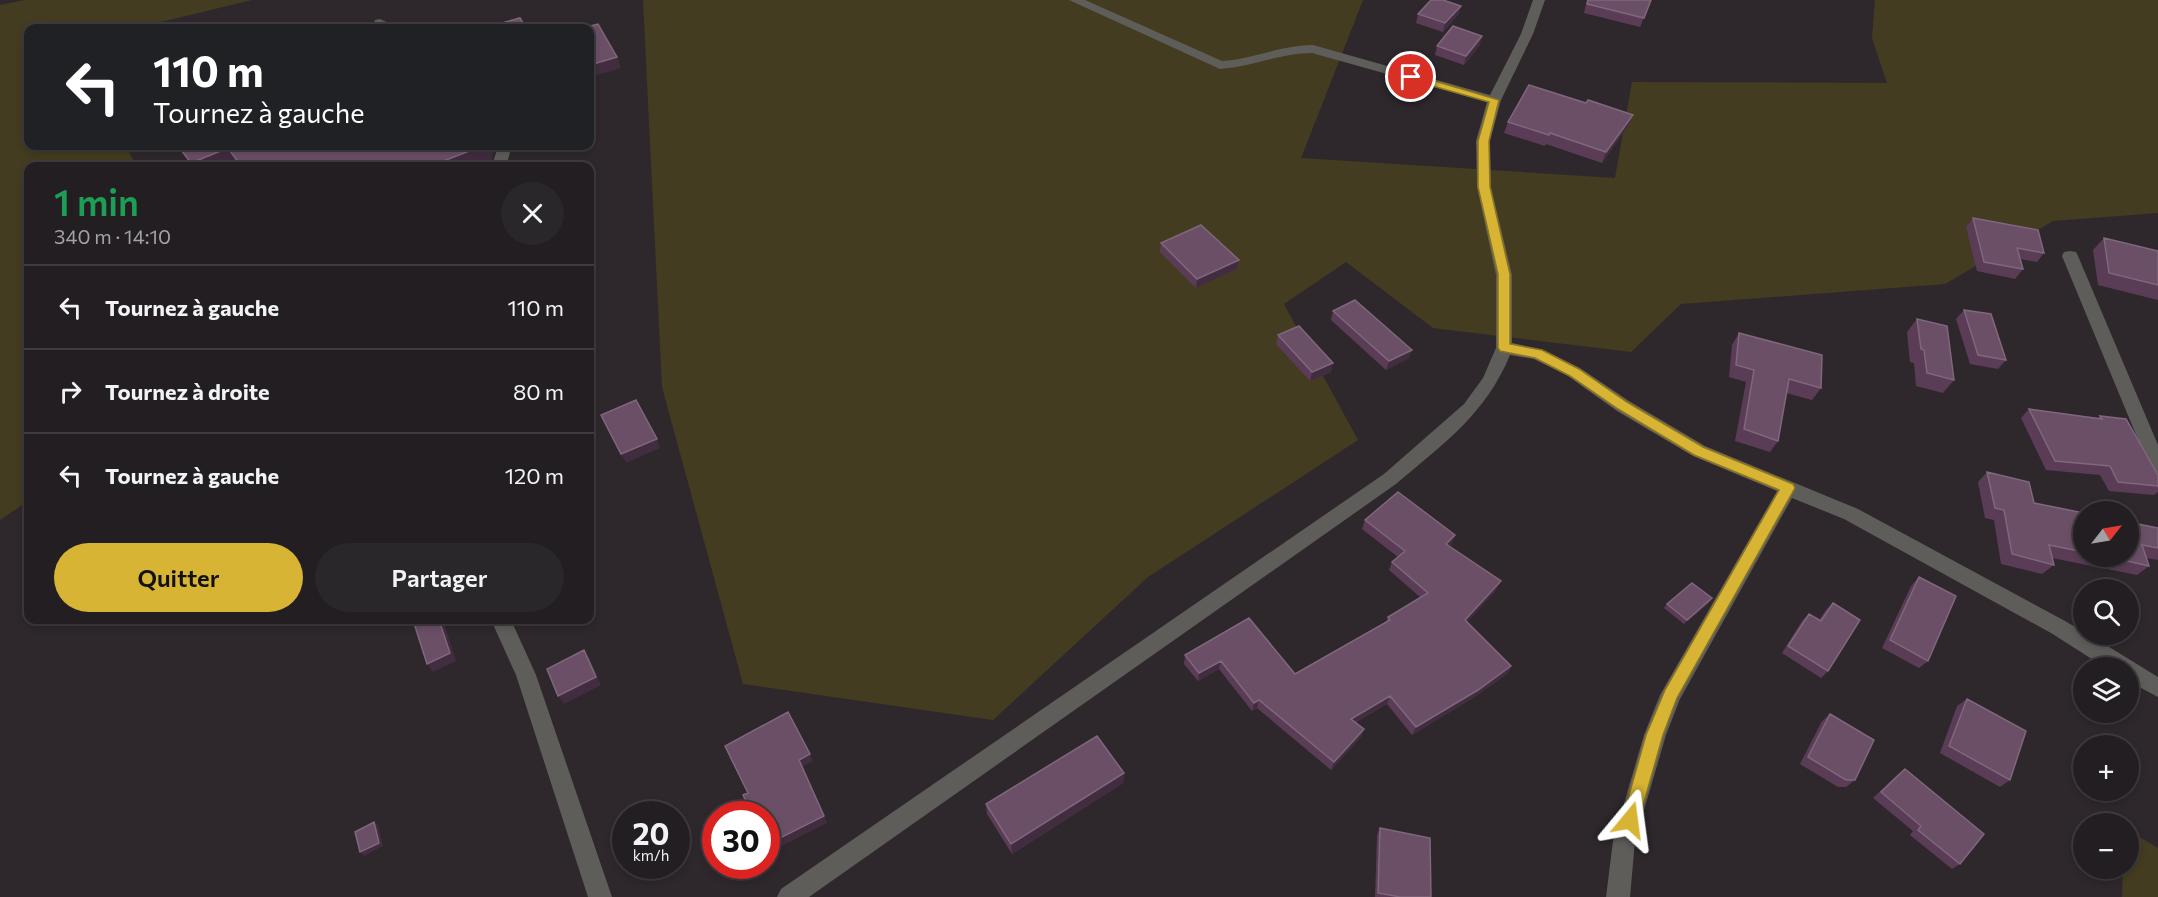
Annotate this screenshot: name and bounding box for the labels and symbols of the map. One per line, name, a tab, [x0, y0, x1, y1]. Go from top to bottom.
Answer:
pin	[1385, 51, 1436, 102]
north arrow	[2073, 501, 2139, 567]
position arrow	[1598, 788, 1662, 852]
speed limit sign: 30	[702, 801, 780, 879]

